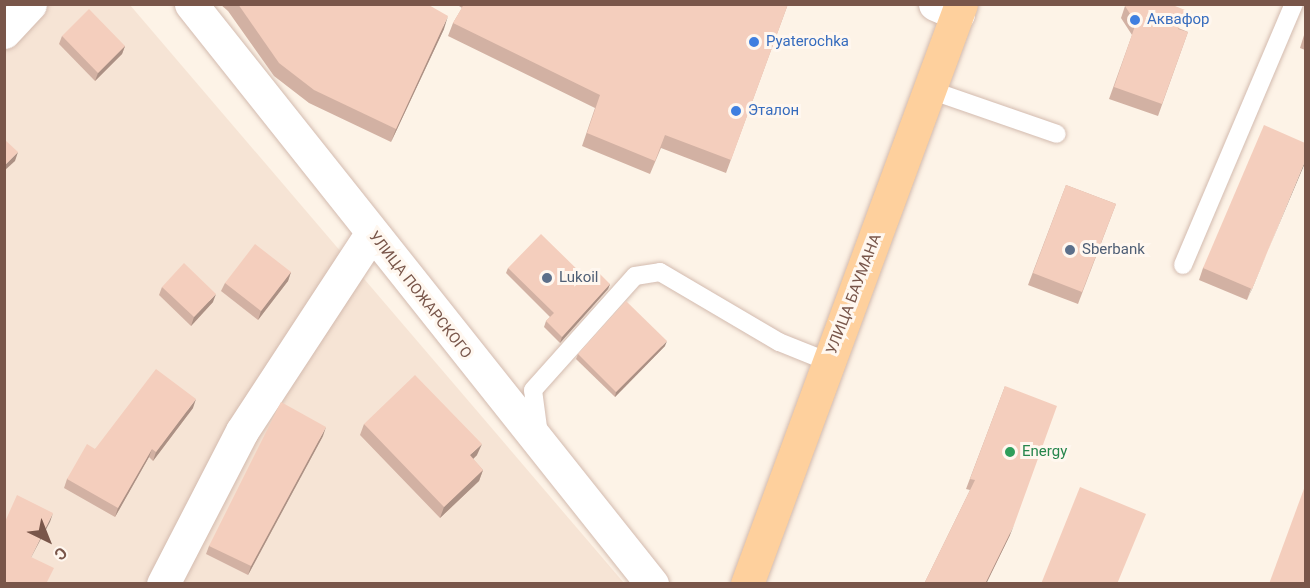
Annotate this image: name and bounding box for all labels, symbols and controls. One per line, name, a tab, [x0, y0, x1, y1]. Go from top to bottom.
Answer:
place label: Аквафор	[1147, 11, 1209, 29]
marker: Аквафор	[1128, 13, 1142, 27]
place label: Pyaterochka	[766, 33, 849, 51]
marker: Pyaterochka	[747, 35, 761, 49]
place label: Эталон	[748, 102, 799, 120]
marker: Эталон	[729, 104, 743, 118]
street label: УЛИЦА ПОЖАРСКОГО	[365, 228, 475, 362]
street label: УЛИЦА БАУМАНА	[823, 231, 885, 357]
place label: Sberbank	[1082, 241, 1145, 259]
marker: Sberbank	[1063, 243, 1077, 257]
place label: Lukoil	[559, 269, 598, 287]
marker: Lukoil	[540, 271, 554, 285]
place label: Energy	[1022, 443, 1067, 461]
marker: Energy	[1003, 445, 1017, 459]
north arrow	[18, 510, 78, 570]
text: С	[50, 543, 71, 564]

